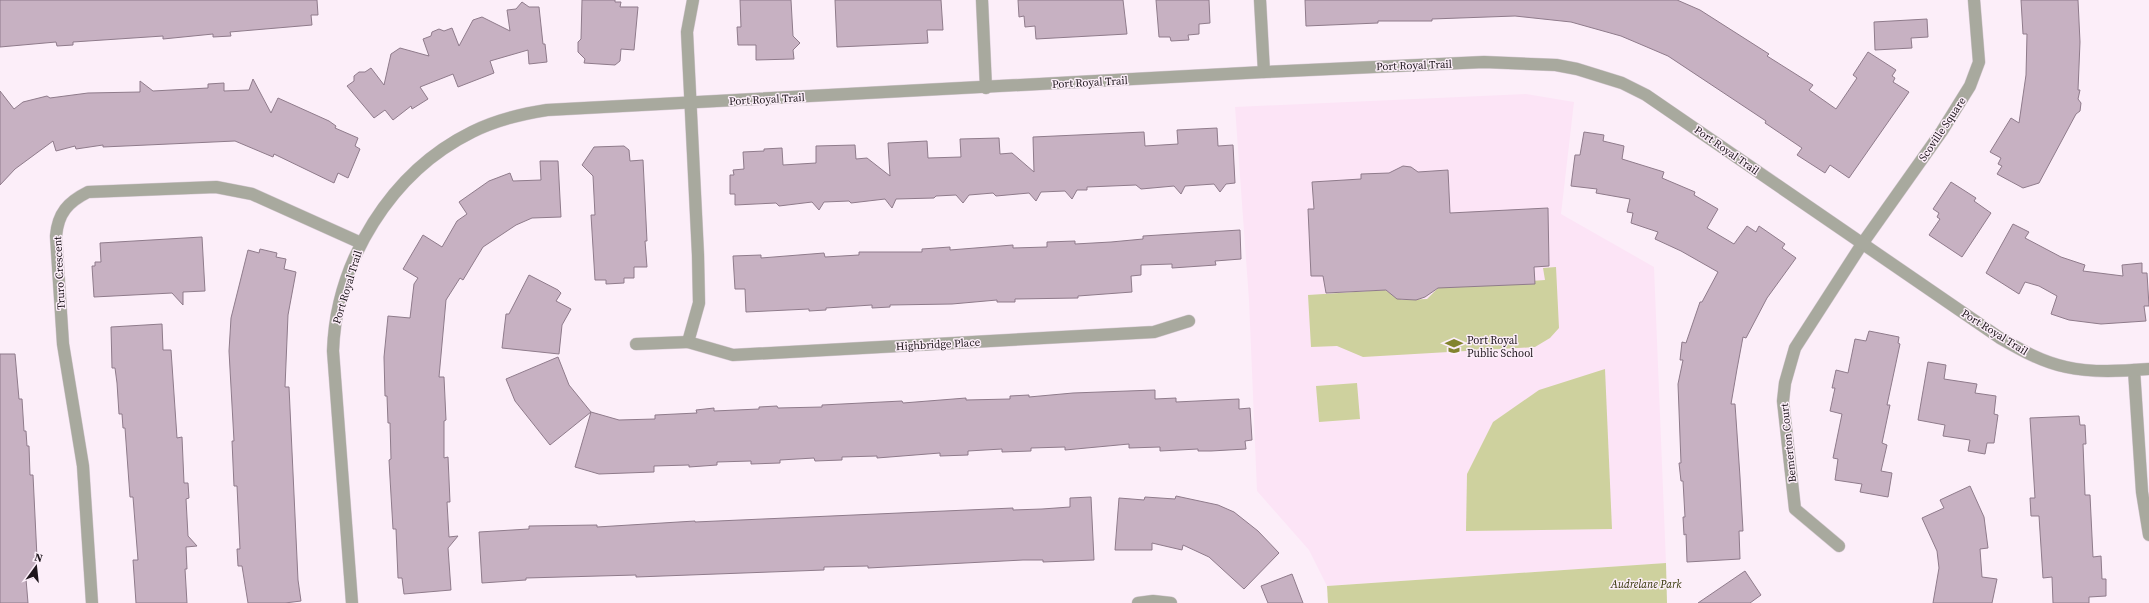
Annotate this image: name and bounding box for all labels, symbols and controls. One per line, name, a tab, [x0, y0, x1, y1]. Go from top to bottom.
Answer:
street label: Port Royal Trail	[1376, 57, 1452, 74]
street label: Port Royal Trail	[1052, 73, 1128, 92]
street label: Port Royal Trail	[729, 90, 805, 109]
street label: Scoville Square	[1915, 94, 1970, 164]
street label: Port Royal Trail	[1691, 122, 1762, 178]
street label: Truro Crescent	[50, 235, 69, 310]
street label: Port Royal Trail	[329, 249, 366, 326]
street label: Port Royal Trail	[1959, 306, 2031, 359]
place label: Port Royal Public School	[1467, 333, 1533, 361]
street label: Highbridge Place	[895, 335, 981, 354]
school or university icon: Port Royal Public School	[1444, 336, 1464, 356]
street label: Bemerton Court	[1777, 402, 1800, 483]
north arrow	[16, 547, 56, 587]
text: N	[33, 550, 44, 566]
park label: Audrelane Park	[1610, 577, 1682, 592]

